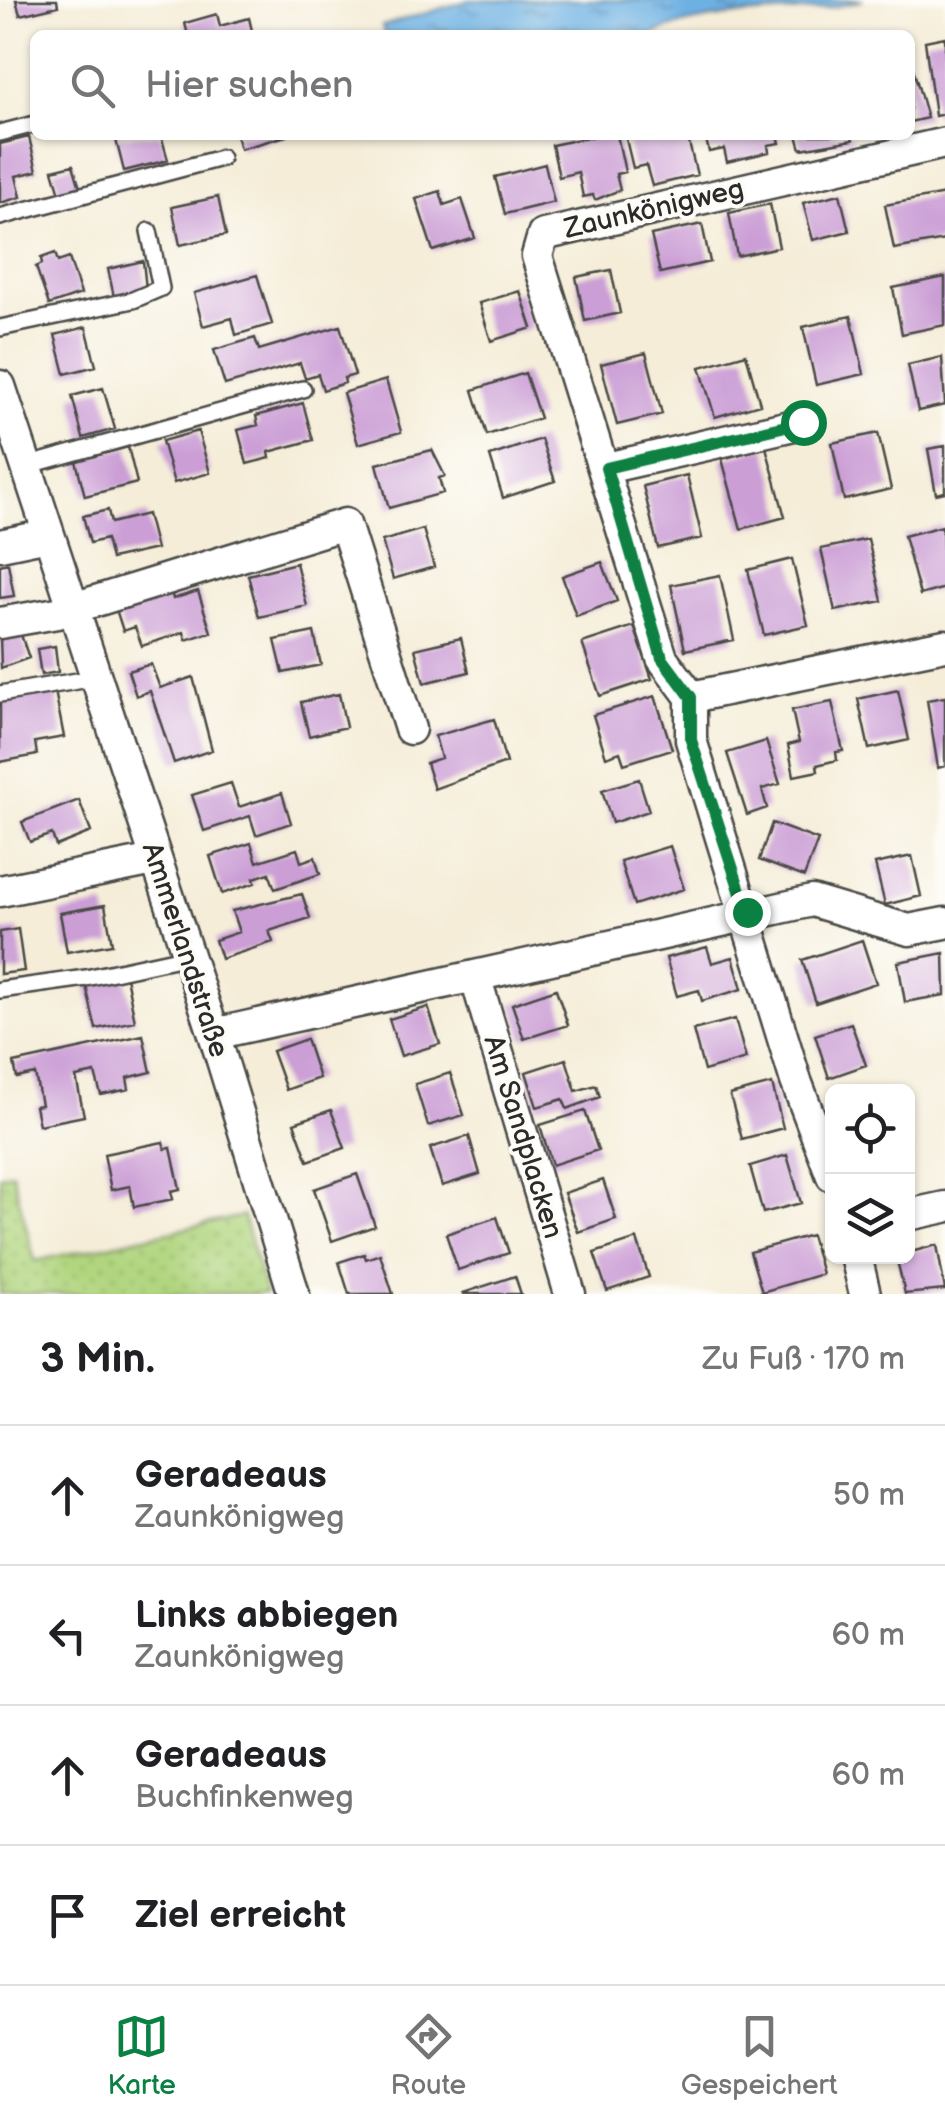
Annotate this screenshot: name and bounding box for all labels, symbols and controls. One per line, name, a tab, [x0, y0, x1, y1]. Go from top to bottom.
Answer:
search box	[30, 30, 915, 140]
icon: search	[65, 58, 120, 113]
text: Hier suchen	[145, 63, 353, 108]
street label: Zaunkönigweg	[560, 172, 747, 246]
route start	[781, 400, 827, 446]
street label: Ammerlandstraße	[135, 838, 235, 1062]
route end	[725, 890, 771, 936]
street label: Am Sandplacken	[476, 1031, 570, 1243]
map controls	[825, 1084, 915, 1264]
button: locate	[825, 1084, 915, 1174]
button: layers	[825, 1174, 915, 1264]
text: 3 Min.	[40, 1334, 155, 1385]
text: Zu Fuß · 170 m	[702, 1340, 905, 1379]
text: Geradeaus	[135, 1453, 327, 1498]
icon: ahead	[40, 1468, 95, 1523]
text: 50 m	[833, 1476, 905, 1515]
text: Zaunkönigweg	[135, 1498, 344, 1537]
text: Links abbiegen	[135, 1593, 399, 1638]
icon: left	[40, 1608, 95, 1663]
text: 60 m	[832, 1616, 905, 1655]
text: Zaunkönigweg	[135, 1638, 344, 1677]
text: Geradeaus	[135, 1733, 327, 1778]
icon: ahead	[40, 1748, 95, 1803]
text: 60 m	[832, 1756, 905, 1795]
text: Buchfinkenweg	[135, 1778, 354, 1817]
icon: arrive	[40, 1888, 95, 1943]
text: Ziel erreicht	[135, 1893, 346, 1938]
tab: Karte	[107, 2009, 176, 2102]
tab: Route	[391, 2009, 466, 2102]
tab: Gespeichert	[681, 2009, 838, 2102]

